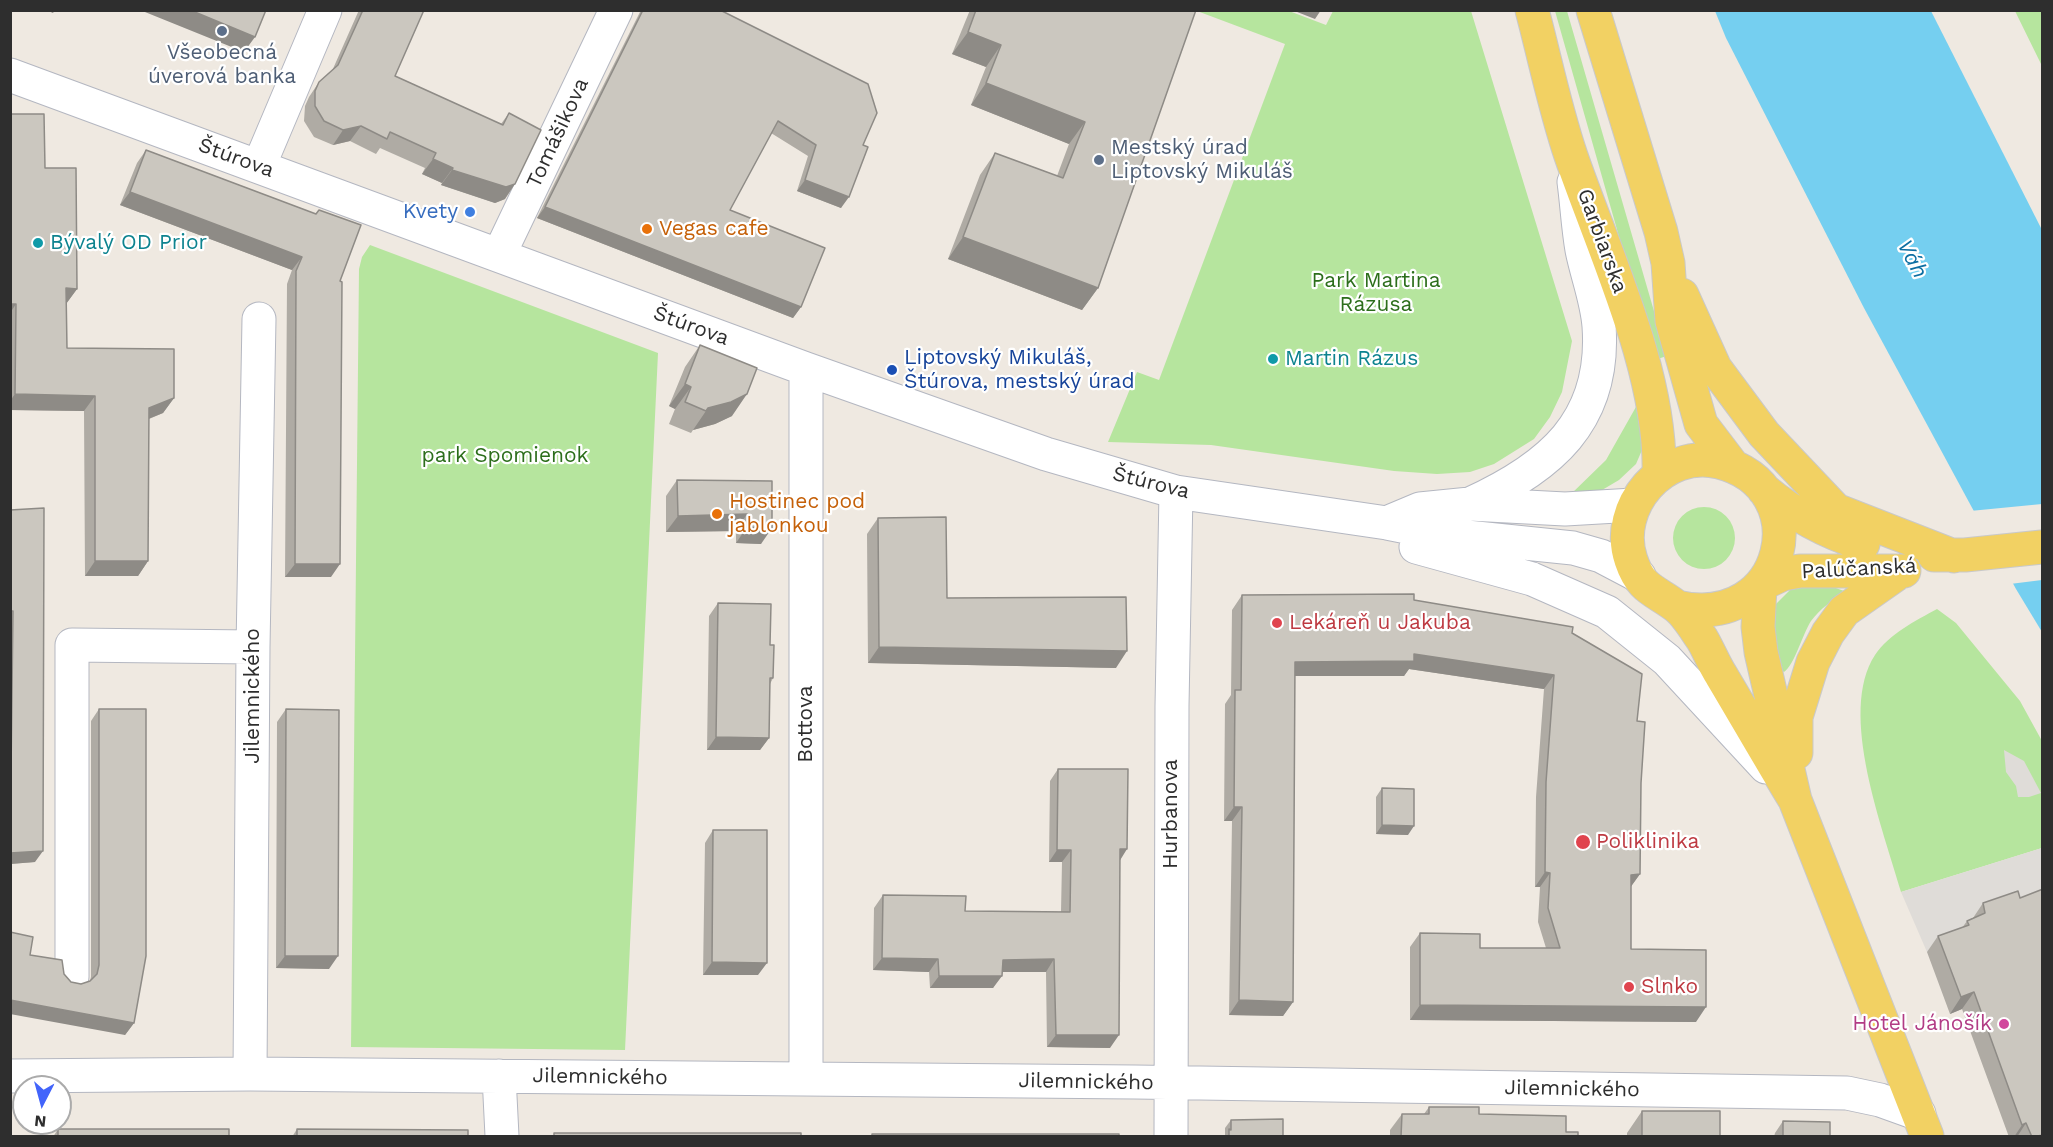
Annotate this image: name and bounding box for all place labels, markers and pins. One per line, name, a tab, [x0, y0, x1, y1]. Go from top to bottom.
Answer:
marker: Všeobecná úverová banka	[215, 24, 229, 38]
place label: Všeobecná úverová banka	[148, 40, 296, 90]
place label: Mestský úrad Liptovský Mikuláš	[1111, 135, 1293, 185]
marker: Mestský úrad Liptovský Mikuláš	[1092, 153, 1106, 167]
place label: Kvety	[403, 199, 458, 225]
marker: Kvety	[463, 205, 477, 219]
place label: Vegas cafe	[659, 216, 769, 242]
marker: Vegas cafe	[640, 222, 654, 236]
place label: Bývalý OD Prior	[50, 230, 207, 256]
marker: Bývalý OD Prior	[31, 236, 45, 250]
place label: Liptovský Mikuláš, Štúrova, mestský úrad	[904, 345, 1135, 395]
place label: Martin Rázus	[1285, 346, 1418, 372]
marker: Martin Rázus	[1266, 352, 1280, 366]
marker: Liptovský Mikuláš, Štúrova, mestský úrad	[885, 363, 899, 377]
place label: Hostinec pod jablonkou	[729, 489, 865, 539]
marker: Hostinec pod jablonkou	[710, 507, 724, 521]
place label: Lekáreň u Jakuba	[1289, 610, 1471, 636]
marker: Lekáreň u Jakuba	[1270, 616, 1284, 630]
place label: Poliklinika	[1596, 829, 1699, 855]
marker: Poliklinika	[1574, 833, 1592, 851]
place label: Slnko	[1641, 974, 1698, 1000]
marker: Slnko	[1622, 980, 1636, 994]
place label: Hotel Jánošík	[1852, 1011, 1992, 1037]
marker: Hotel Jánošík	[1997, 1017, 2011, 1031]

